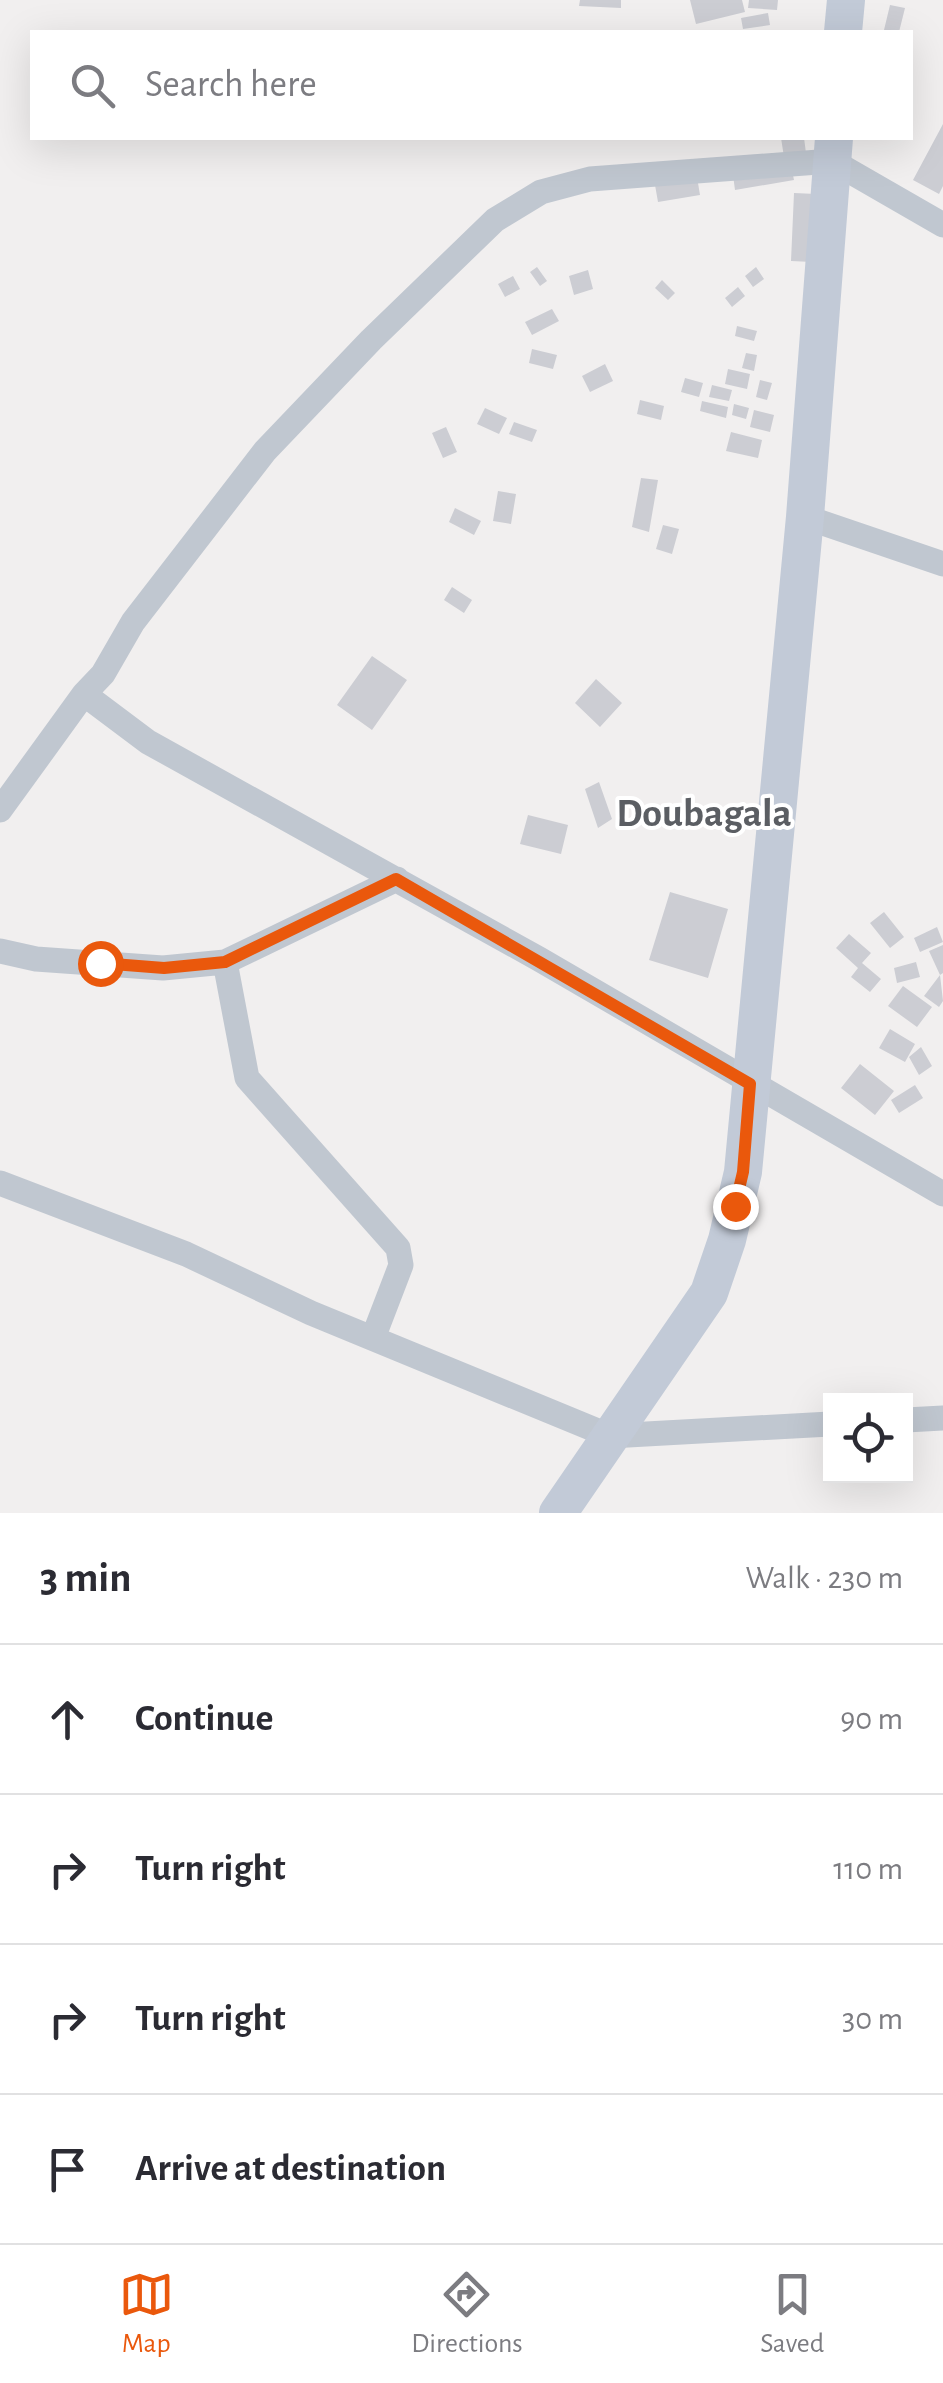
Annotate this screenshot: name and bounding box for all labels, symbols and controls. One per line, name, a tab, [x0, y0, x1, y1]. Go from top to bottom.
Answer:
search box	[30, 30, 913, 140]
icon: search	[65, 58, 120, 113]
text: Search here	[145, 66, 317, 104]
district label: Doubagala	[616, 794, 792, 834]
route start	[78, 941, 124, 987]
route end	[713, 1184, 759, 1230]
map controls	[823, 1393, 913, 1483]
button: locate	[823, 1393, 913, 1483]
text: 3 min	[40, 1557, 132, 1599]
text: Walk · 230 m	[745, 1562, 903, 1594]
icon: ahead	[40, 1692, 95, 1747]
text: Continue	[135, 1700, 273, 1738]
text: 90 m	[840, 1703, 903, 1735]
icon: right	[40, 1842, 95, 1897]
text: Turn right	[135, 1850, 285, 1888]
text: 110 m	[833, 1853, 903, 1885]
icon: right	[40, 1992, 95, 2047]
text: Turn right	[135, 2000, 285, 2038]
text: 30 m	[842, 2003, 903, 2035]
icon: arrive	[40, 2142, 95, 2197]
text: Arrive at destination	[135, 2150, 446, 2188]
tab: Map	[119, 2267, 174, 2361]
tab: Directions	[411, 2267, 523, 2361]
tab: Saved	[760, 2267, 824, 2361]

